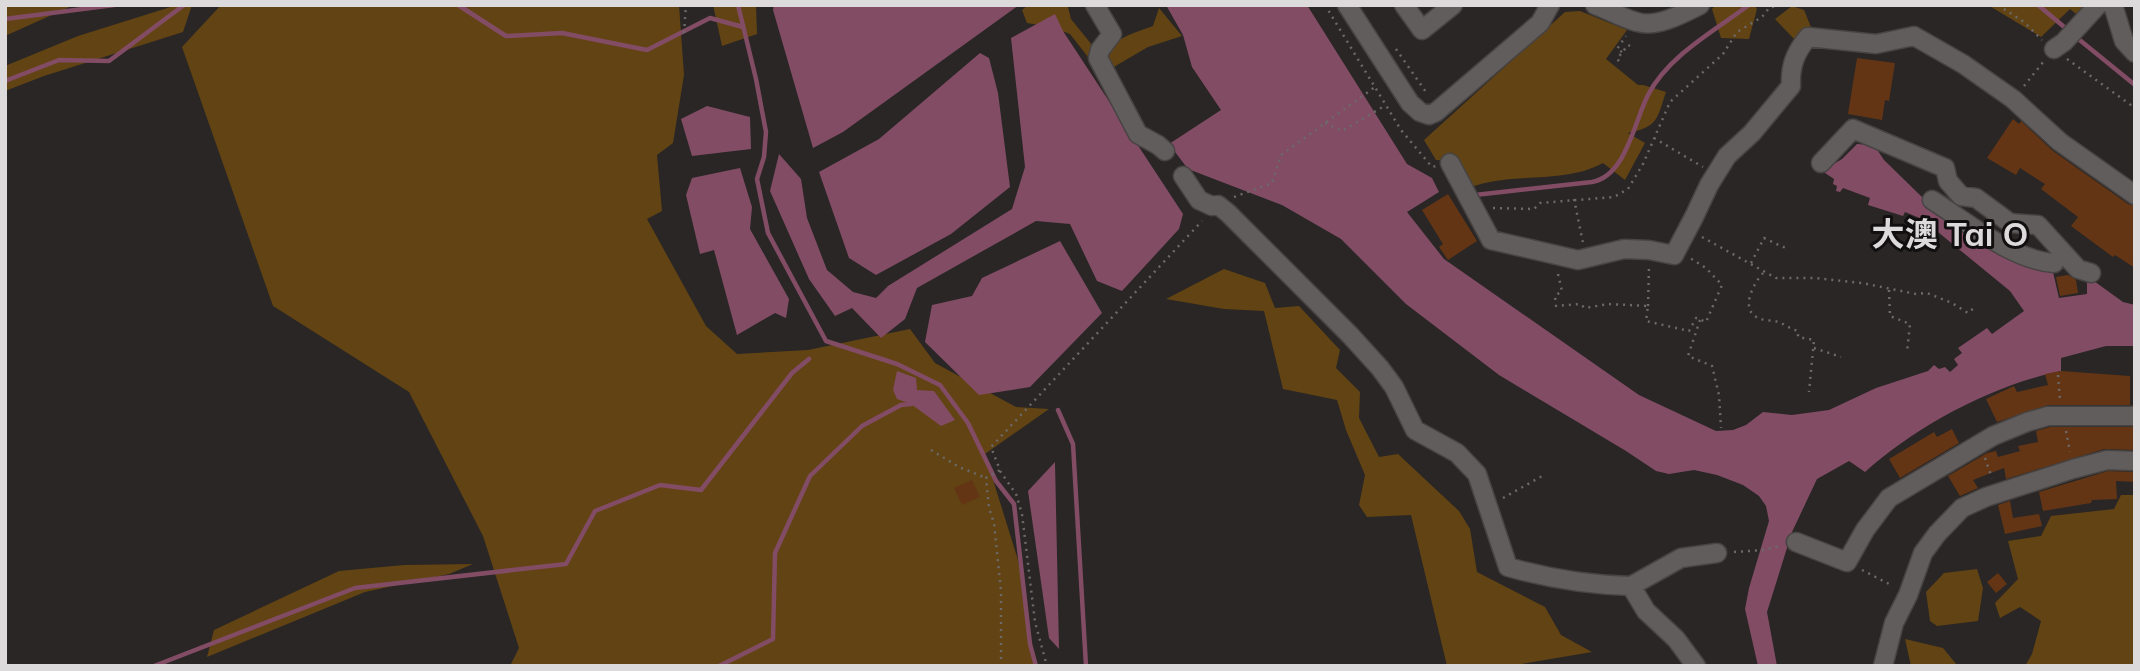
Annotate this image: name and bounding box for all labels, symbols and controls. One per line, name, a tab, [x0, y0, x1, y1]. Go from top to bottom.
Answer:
district label: 大澳 Tai O	[1872, 213, 2028, 254]

